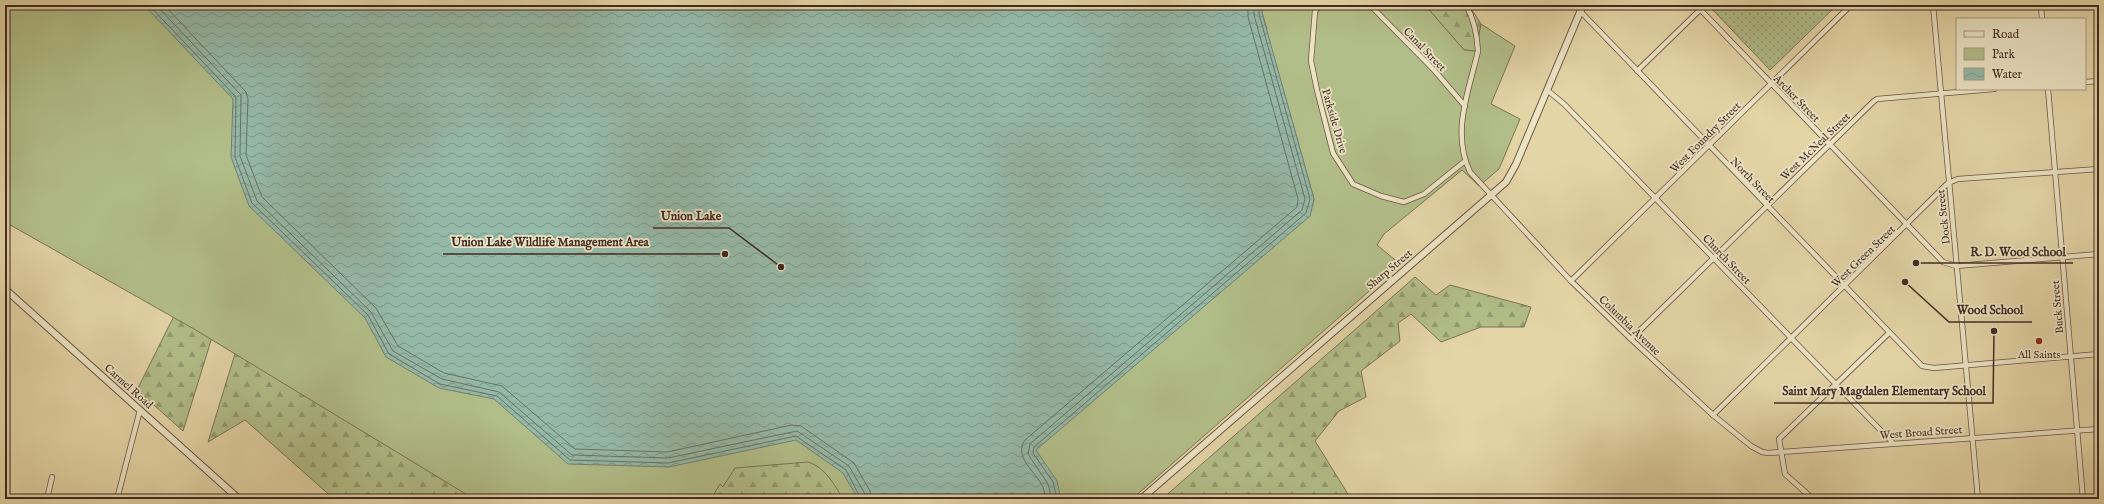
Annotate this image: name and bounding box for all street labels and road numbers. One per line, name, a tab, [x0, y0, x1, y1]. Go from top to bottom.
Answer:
street label: Canal Street	[1400, 25, 1449, 75]
street label: Archer Street	[1769, 71, 1823, 126]
street label: Parkside Drive	[1318, 87, 1350, 155]
street label: West Foundry Street	[1667, 99, 1744, 176]
street label: West McNeal Street	[1778, 110, 1854, 184]
street label: North Street	[1727, 155, 1778, 207]
street label: Dock Street	[1934, 189, 1954, 245]
street label: West Green Street	[1829, 223, 1899, 291]
street label: Church Street	[1699, 232, 1754, 288]
street label: Sharp Street	[1364, 246, 1416, 293]
street label: Buck Street	[2049, 280, 2067, 334]
street label: Columbia Avenue	[1596, 293, 1663, 359]
street label: Carmel Road	[101, 361, 156, 412]
street label: West Broad Street	[1879, 423, 1963, 443]

